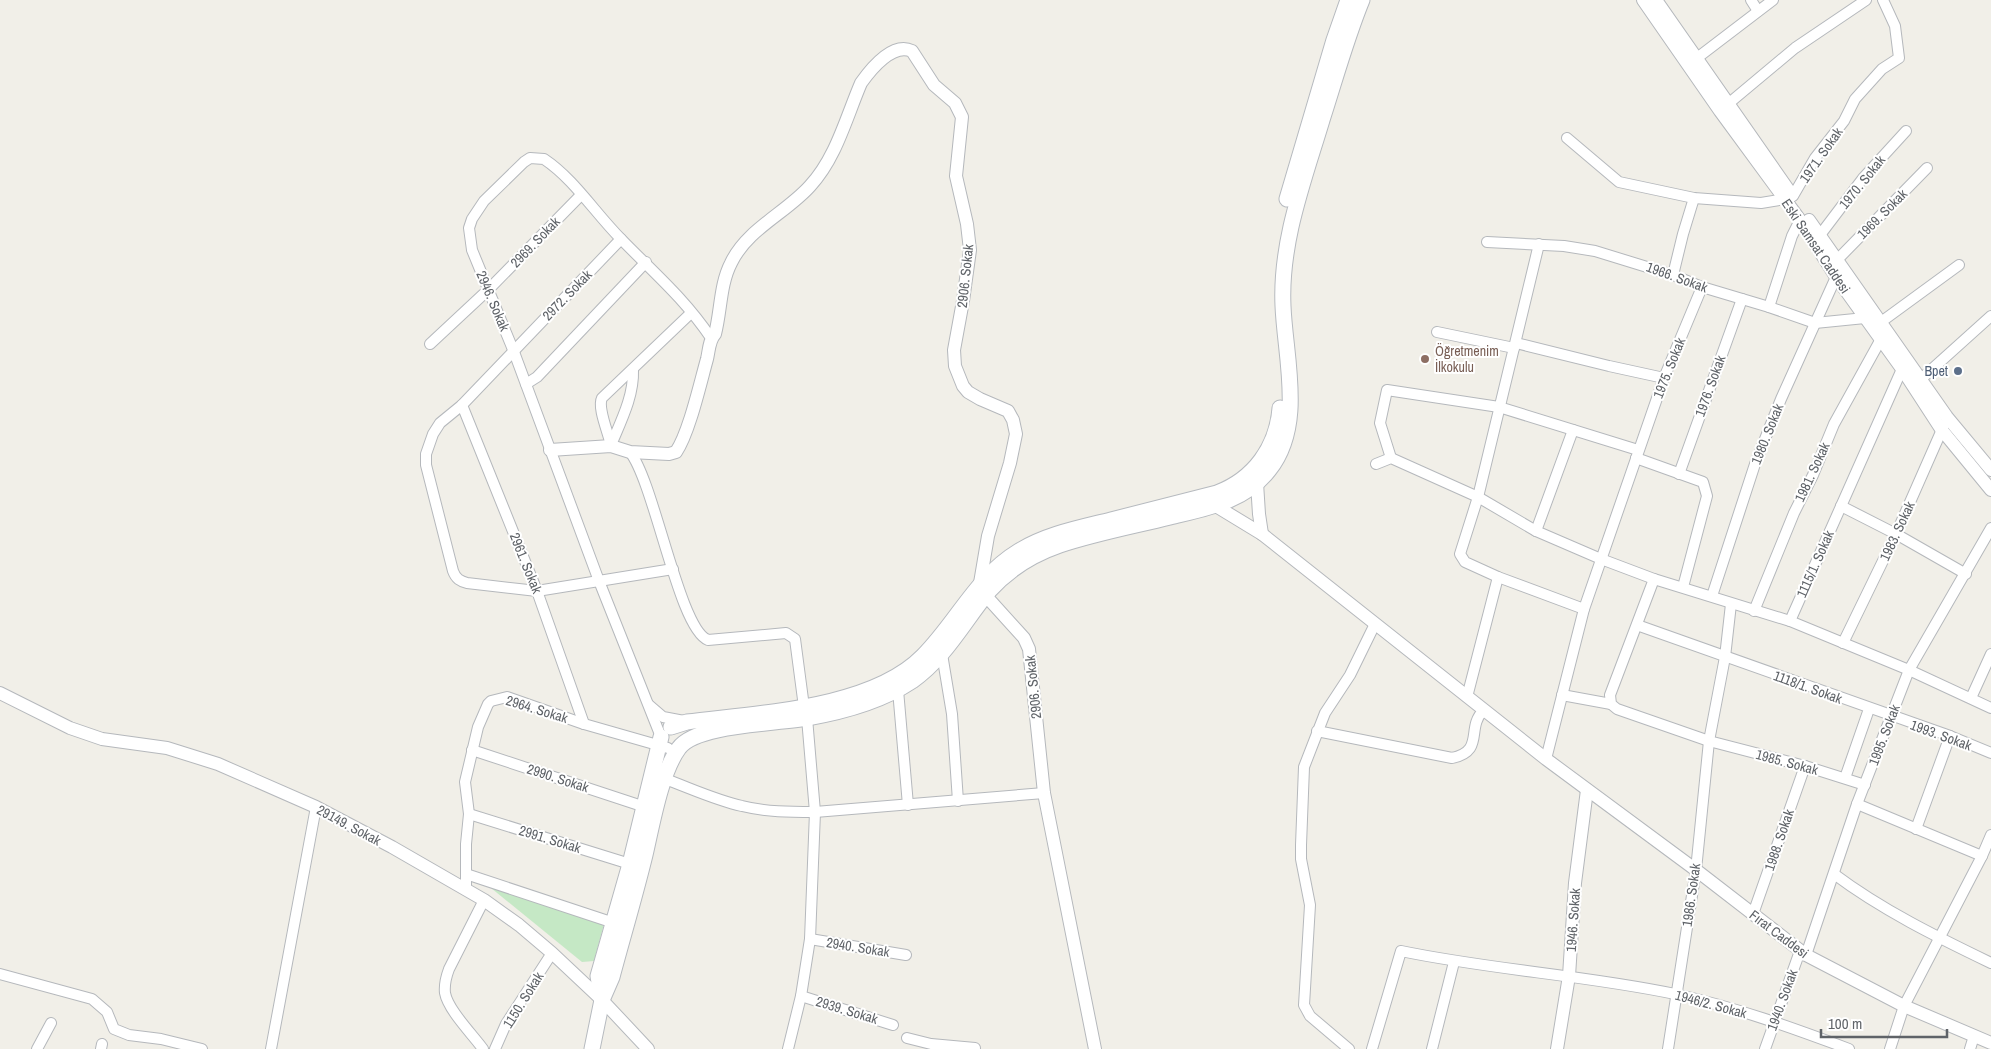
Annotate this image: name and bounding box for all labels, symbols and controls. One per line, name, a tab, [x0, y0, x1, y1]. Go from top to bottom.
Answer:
street label: 1971. Sokak	[1795, 123, 1847, 186]
street label: 1970. Sokak	[1835, 151, 1889, 212]
street label: 1969. Sokak	[1853, 185, 1911, 243]
street label: Eski Samsat Caddesi	[1778, 195, 1854, 297]
street label: 2969. Sokak	[506, 213, 564, 271]
street label: 2906. Sokak	[953, 243, 977, 309]
street label: 1966. Sokak	[1644, 258, 1710, 296]
street label: 2972. Sokak	[538, 266, 596, 324]
street label: 2946. Sokak	[472, 268, 514, 334]
street label: 1975. Sokak	[1649, 335, 1689, 401]
place label: Öğretmenim İlkokulu	[1435, 342, 1499, 376]
marker: Öğretmenim İlkokulu	[1419, 353, 1431, 365]
street label: 1976. Sokak	[1691, 353, 1729, 419]
place label: Bpet	[1924, 362, 1948, 380]
marker: Bpet	[1952, 365, 1964, 377]
street label: 1980. Sokak	[1747, 401, 1787, 467]
street label: 1981. Sokak	[1790, 439, 1834, 505]
street label: 1983. Sokak	[1875, 498, 1919, 564]
street label: 1115/1. Sokak	[1792, 527, 1838, 600]
street label: 2961. Sokak	[506, 530, 546, 596]
street label: 2906. Sokak	[1021, 654, 1045, 720]
street label: 1118/1. Sokak	[1771, 666, 1845, 708]
street label: 2964. Sokak	[504, 691, 570, 727]
street label: 1995. Sokak	[1864, 702, 1904, 768]
street label: 1993. Sokak	[1908, 716, 1974, 754]
street label: 1985. Sokak	[1754, 745, 1820, 779]
street label: 2990. Sokak	[525, 760, 591, 797]
street label: 29149. Sokak	[314, 801, 384, 850]
street label: 1988. Sokak	[1760, 807, 1798, 873]
street label: 2991. Sokak	[517, 821, 583, 857]
street label: 1986. Sokak	[1678, 862, 1704, 928]
street label: 1946. Sokak	[1562, 887, 1584, 952]
street label: Fırat Caddesi	[1746, 906, 1812, 962]
street label: 2940. Sokak	[825, 933, 891, 961]
street label: 1940. Sokak	[1763, 967, 1801, 1033]
street label: 1150. Sokak	[499, 968, 547, 1031]
street label: 1946/2. Sokak	[1673, 986, 1749, 1022]
street label: 2939. Sokak	[814, 992, 880, 1028]
scale bar	[1821, 1006, 1947, 1038]
text: 100 m	[1828, 1013, 1862, 1034]

